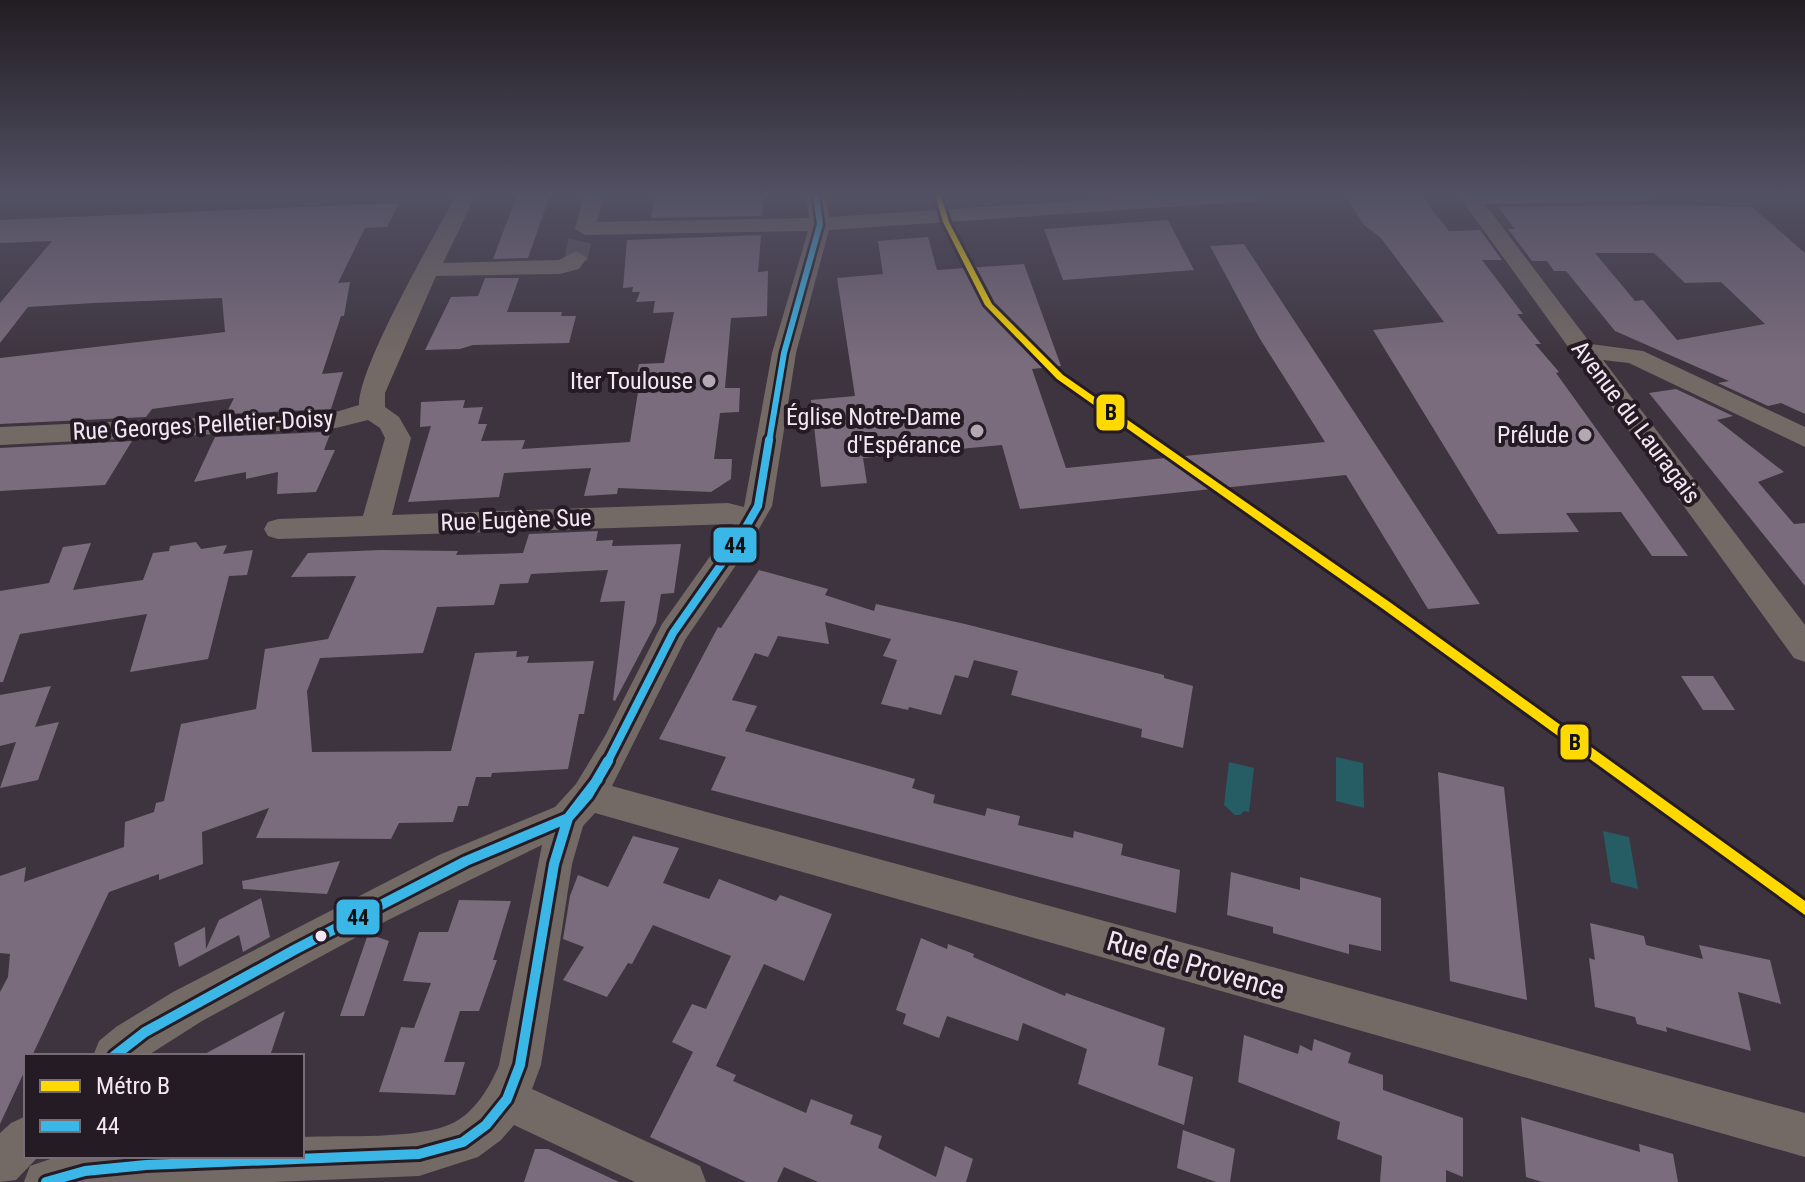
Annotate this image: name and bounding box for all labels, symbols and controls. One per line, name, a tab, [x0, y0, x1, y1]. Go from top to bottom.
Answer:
street label: Avenue du Lauragais	[1566, 335, 1706, 509]
place label: Iter Toulouse	[570, 367, 693, 395]
marker: Iter Toulouse	[700, 372, 718, 390]
line badge: B	[1095, 393, 1126, 432]
text: B	[1105, 400, 1117, 425]
place label: Église Notre-Dame d'Espérance	[786, 403, 961, 459]
street label: Rue Georges Pelletier-Doisy	[72, 404, 334, 446]
place label: Prélude	[1497, 421, 1569, 449]
marker: Église Notre-Dame d'Espérance	[968, 422, 986, 440]
marker: Prélude	[1576, 426, 1594, 444]
street label: Rue Eugène Sue	[440, 503, 592, 537]
line badge: 44	[712, 526, 758, 564]
text: 44	[724, 533, 746, 558]
line badge: B	[1559, 723, 1590, 761]
text: B	[1569, 730, 1581, 755]
line badge: 44	[335, 898, 381, 936]
text: 44	[347, 905, 369, 930]
street label: Rue de Provence	[1103, 924, 1289, 1007]
unlabelled marker	[313, 928, 329, 944]
legend	[24, 1054, 304, 1158]
text: Métro B	[96, 1072, 170, 1100]
text: 44	[96, 1112, 120, 1140]

